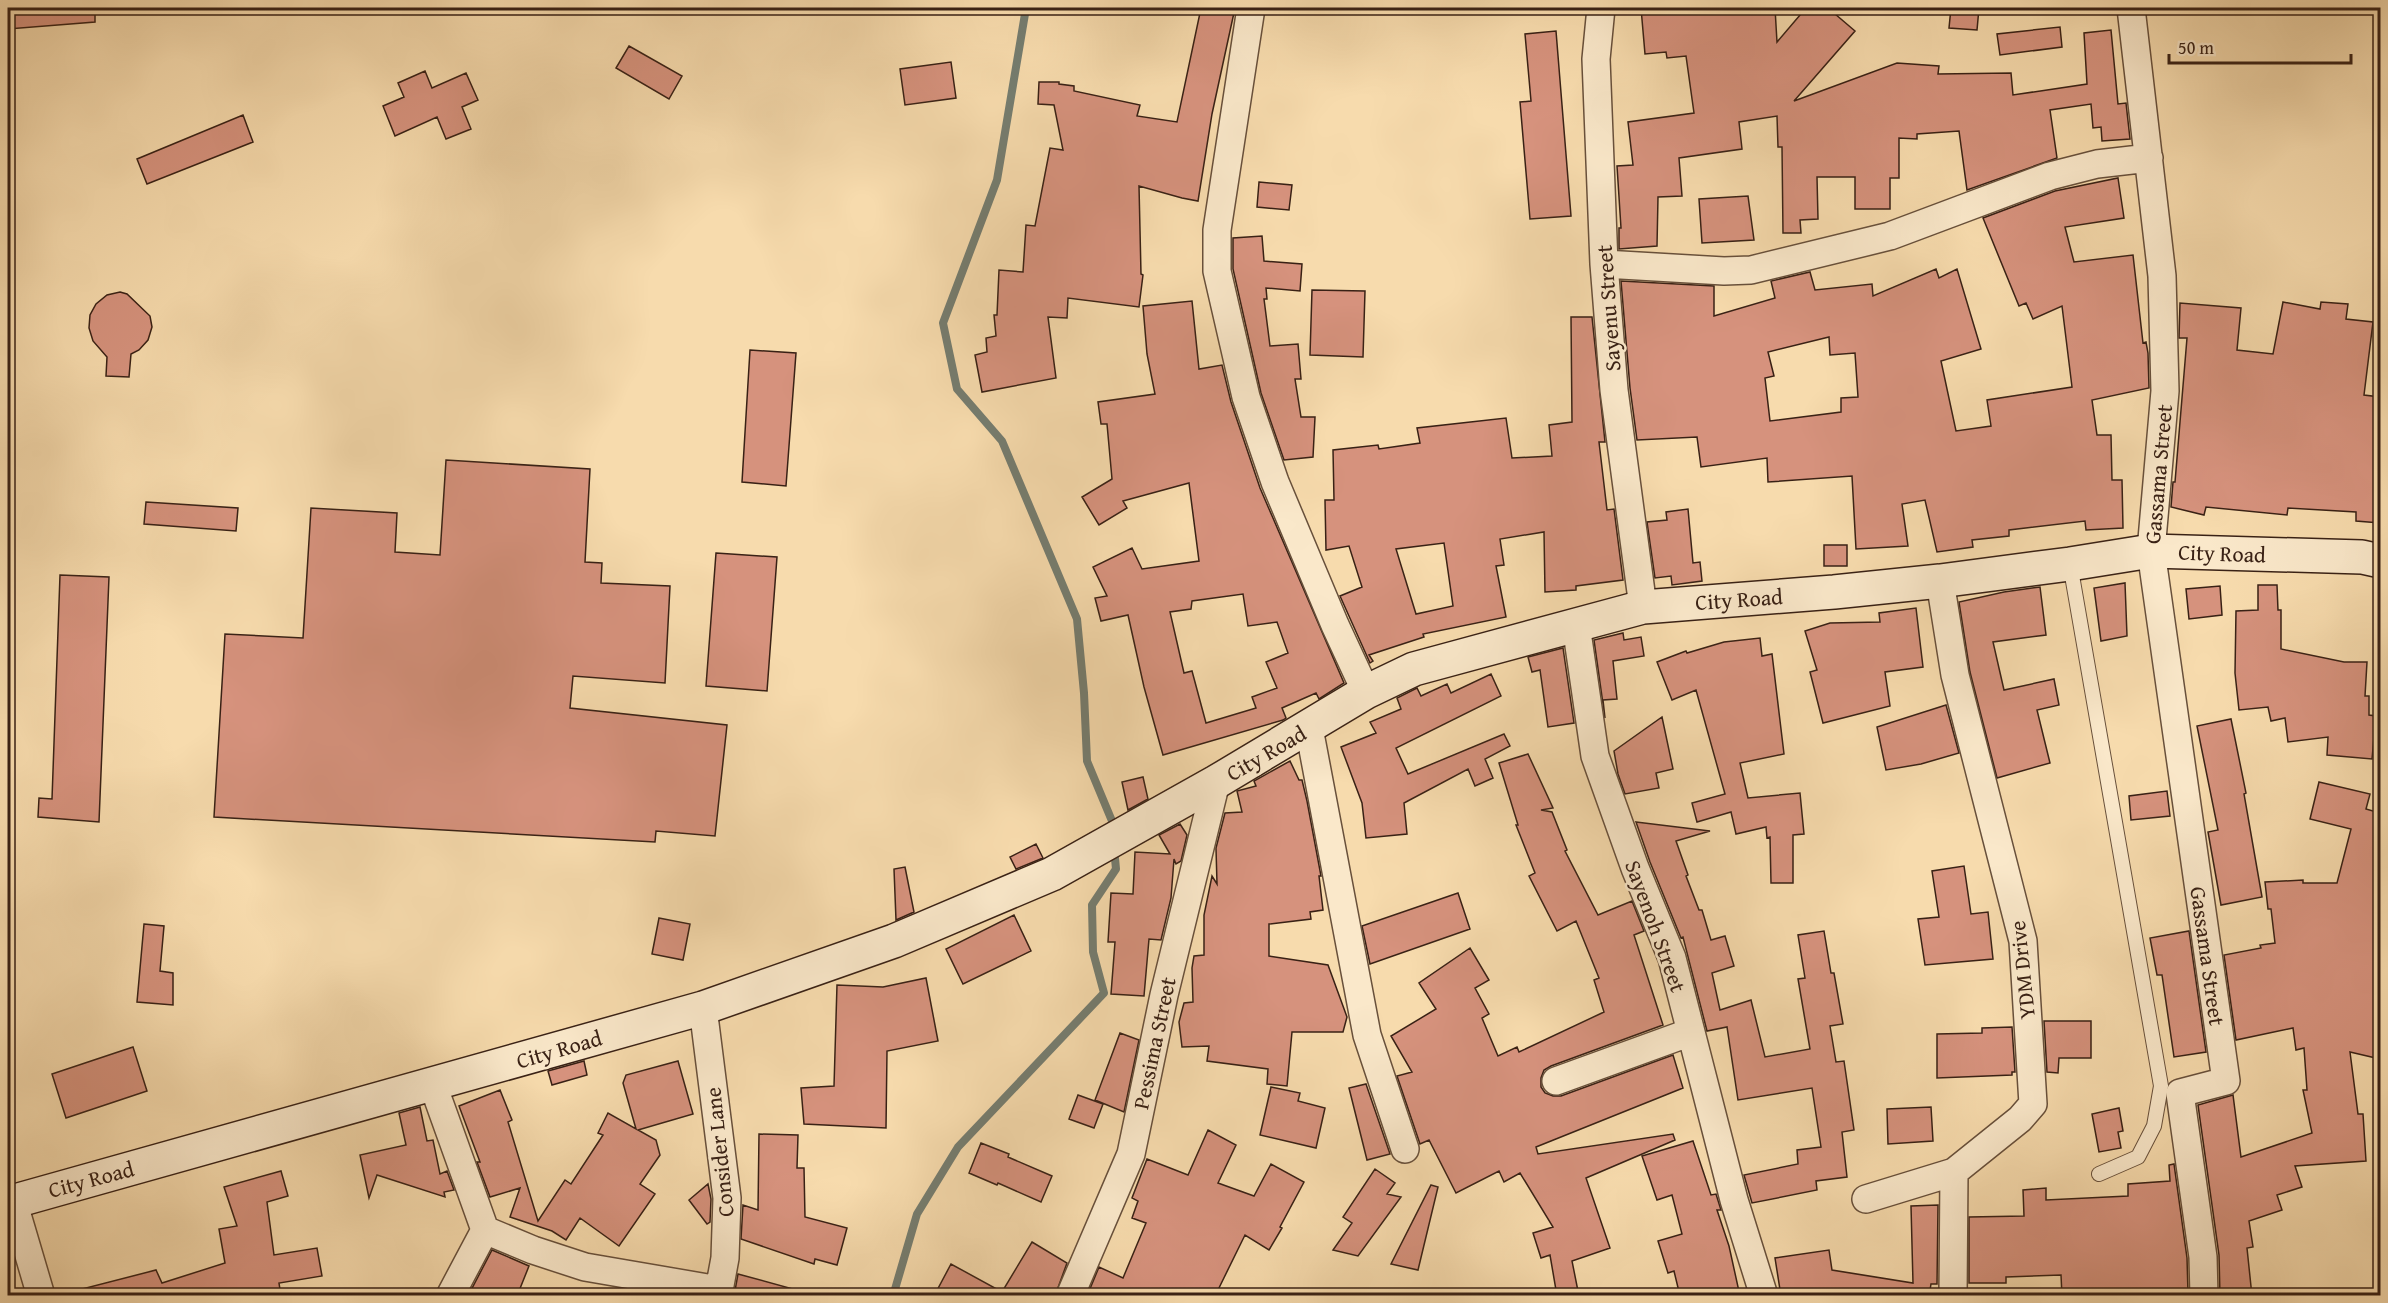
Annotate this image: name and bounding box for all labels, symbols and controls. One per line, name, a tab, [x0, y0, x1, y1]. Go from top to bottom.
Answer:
scale bar	[2169, 27, 2350, 65]
text: 50 m	[2178, 34, 2214, 61]
street label: Sayenu Street	[1588, 243, 1628, 372]
street label: Gassama Street	[2136, 403, 2180, 545]
street label: City Road	[2178, 535, 2267, 571]
street label: City Road	[1694, 580, 1784, 618]
street label: City Road	[1220, 717, 1312, 789]
street label: Sayenoh Street	[1617, 855, 1695, 997]
street label: Gassama Street	[2182, 884, 2234, 1028]
street label: YDM Drive	[2001, 919, 2043, 1021]
street label: Pessima Street	[1124, 974, 1184, 1112]
street label: City Road	[512, 1021, 606, 1076]
street label: Consider Lane	[696, 1086, 742, 1218]
street label: City Road	[44, 1152, 138, 1206]

